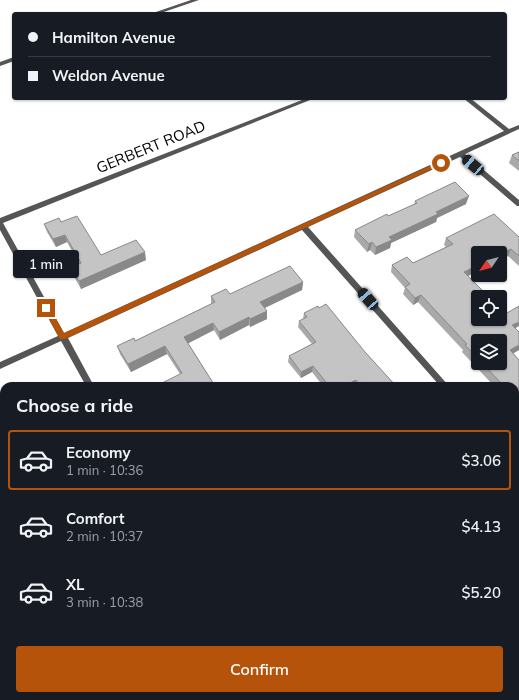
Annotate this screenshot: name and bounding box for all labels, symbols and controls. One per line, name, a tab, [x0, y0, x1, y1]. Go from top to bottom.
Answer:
text: Hamilton Avenue	[52, 28, 175, 47]
text: Weldon Avenue	[52, 66, 165, 85]
street label: GERBERT ROAD	[93, 116, 208, 177]
car	[460, 153, 486, 177]
route start	[432, 154, 450, 172]
north arrow	[471, 246, 507, 282]
map controls	[471, 246, 507, 370]
callout: 1 min	[13, 250, 79, 278]
text: 1 min	[29, 256, 63, 272]
car	[356, 286, 380, 312]
button: locate	[471, 290, 507, 326]
route end	[37, 299, 55, 317]
button: layers	[471, 334, 507, 370]
text: Choose a ride	[16, 394, 133, 417]
icon: car	[18, 442, 54, 478]
text: Economy	[66, 443, 131, 462]
text: $3.06	[461, 451, 501, 470]
text: 1 min · 10:36	[66, 462, 143, 478]
icon: car	[18, 508, 54, 544]
text: Comfort	[66, 509, 124, 528]
text: $4.13	[461, 517, 501, 536]
text: 2 min · 10:37	[66, 528, 143, 544]
icon: car	[18, 574, 54, 610]
text: XL	[66, 575, 84, 594]
text: $5.20	[461, 583, 501, 602]
text: 3 min · 10:38	[66, 594, 143, 610]
button: Confirm	[16, 646, 503, 692]

